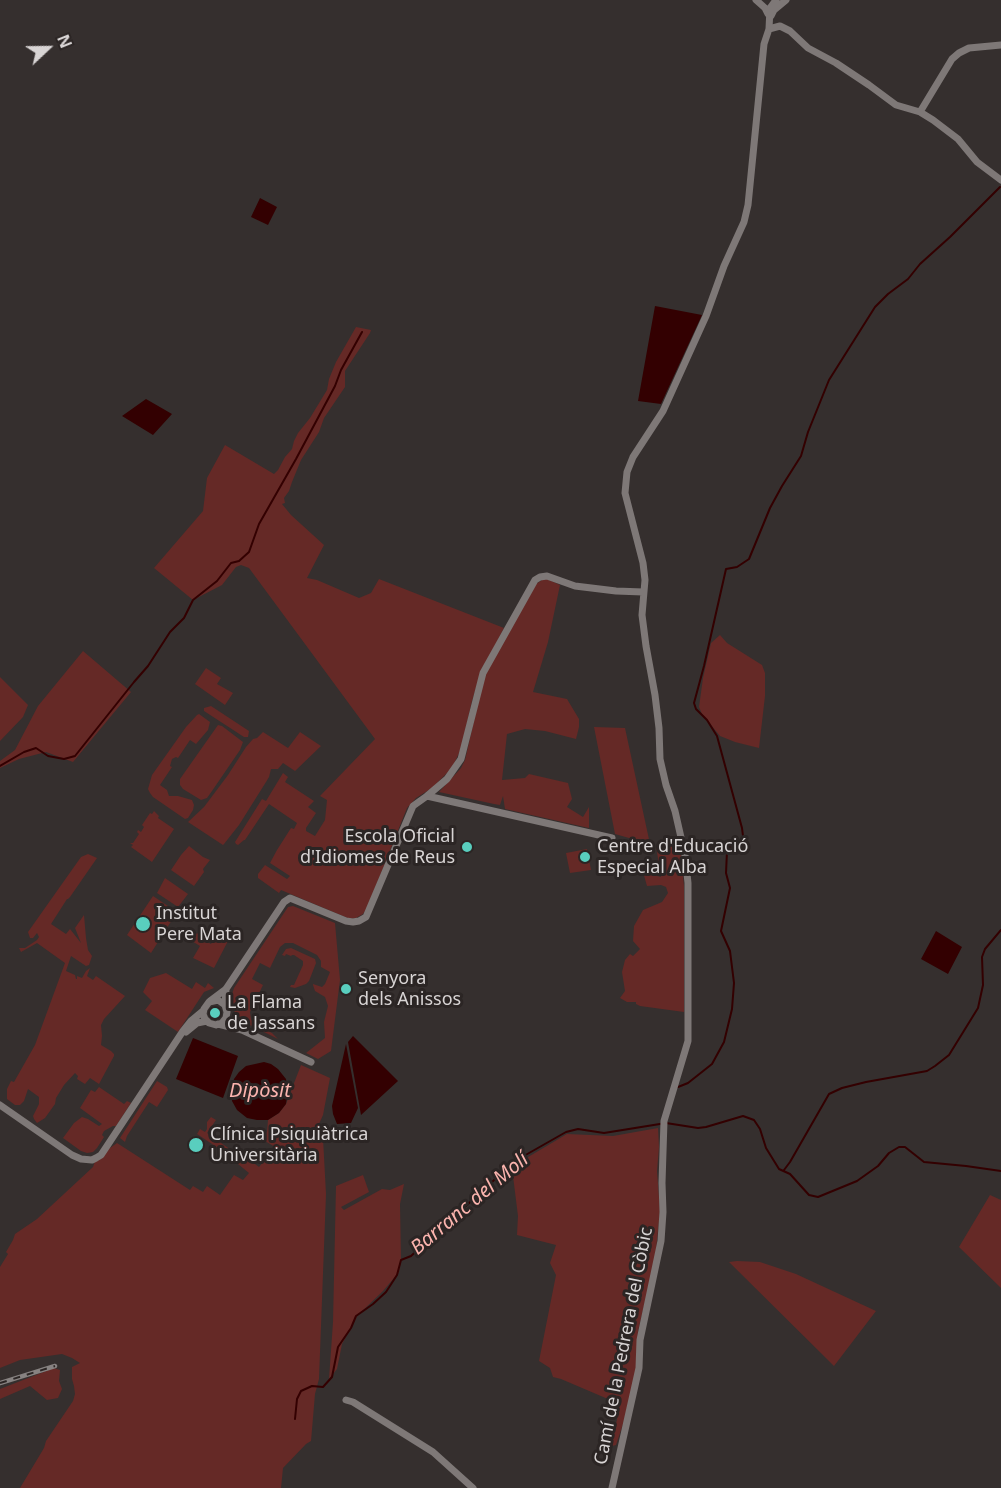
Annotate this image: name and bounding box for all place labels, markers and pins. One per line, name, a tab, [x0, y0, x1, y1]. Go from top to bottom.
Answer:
place label: Escola Oficial d'Idiomes de Reus	[300, 826, 455, 868]
place label: Centre d'Educació Especial Alba	[597, 836, 748, 878]
marker: Escola Oficial d'Idiomes de Reus	[460, 840, 474, 854]
marker: Centre d'Educació Especial Alba	[578, 850, 592, 864]
place label: Institut Pere Mata	[156, 903, 242, 946]
marker: Institut Pere Mata	[134, 915, 152, 933]
place label: Senyora dels Anissos	[358, 968, 461, 1010]
marker: Senyora dels Anissos	[339, 982, 353, 996]
place label: La Flama de Jassans	[227, 992, 315, 1034]
marker: La Flama de Jassans	[208, 1006, 222, 1020]
place label: Clínica Psiquiàtrica Universitària	[210, 1124, 368, 1166]
marker: Clínica Psiquiàtrica Universitària	[187, 1136, 205, 1154]

